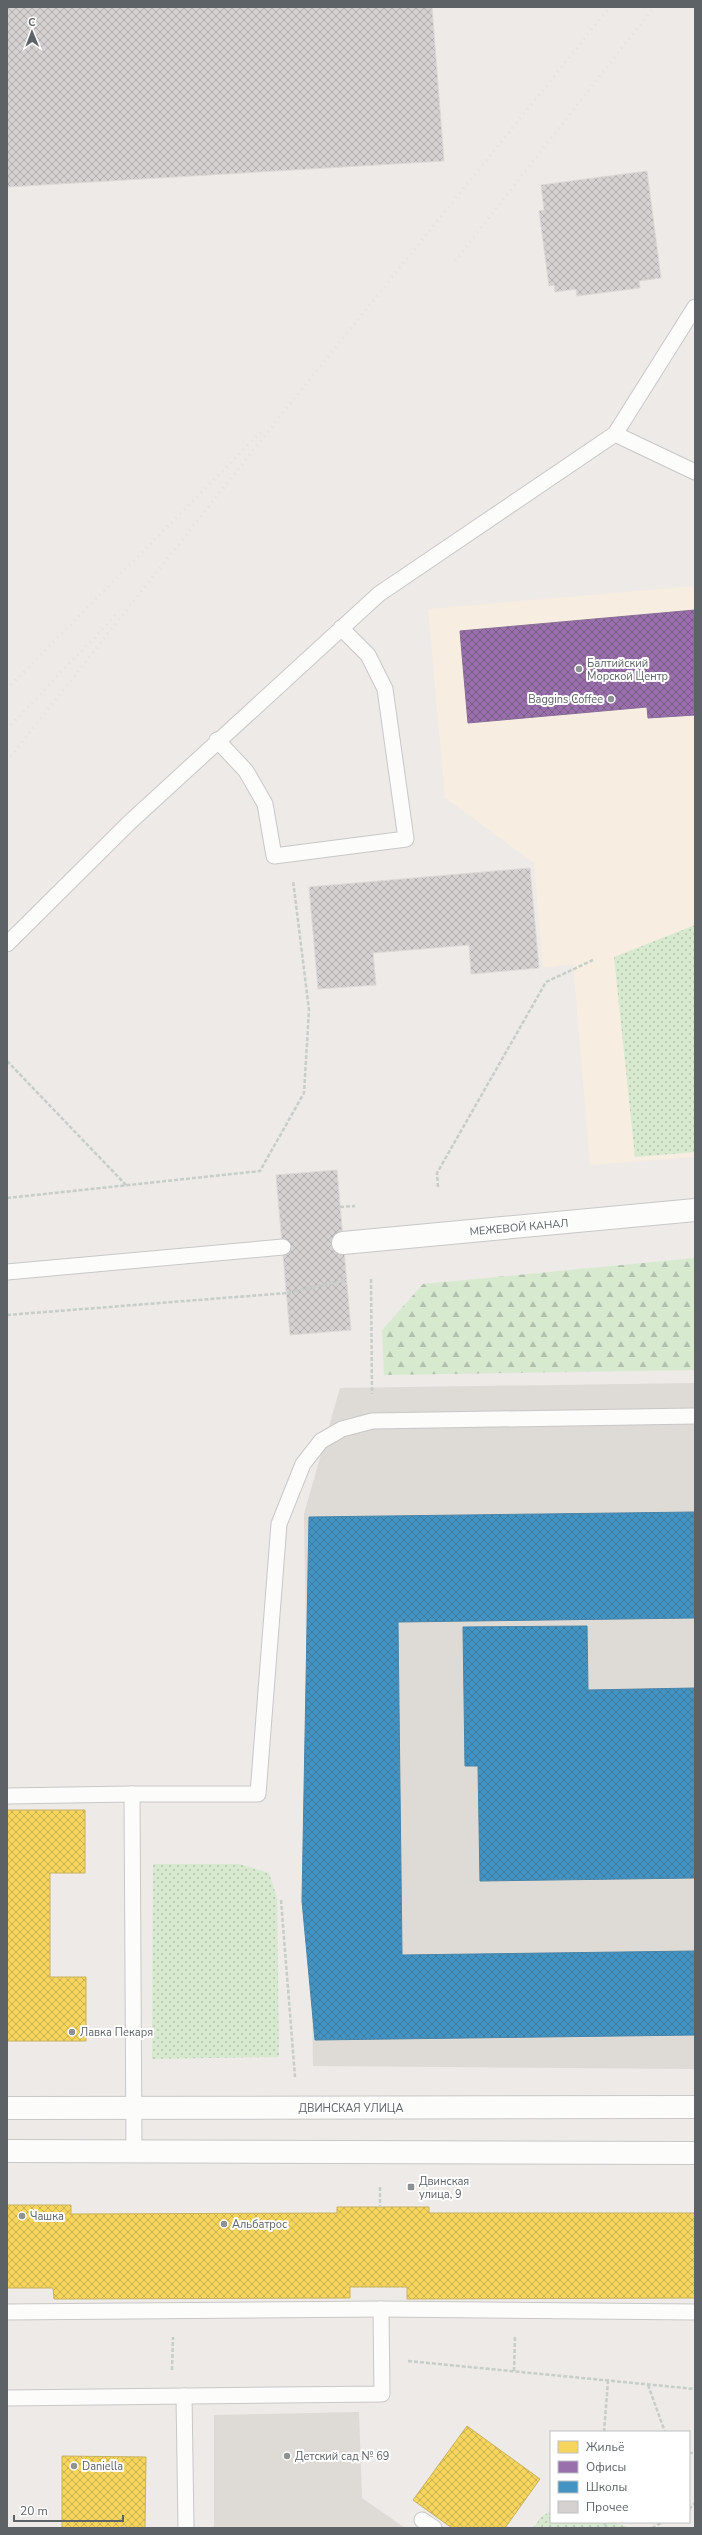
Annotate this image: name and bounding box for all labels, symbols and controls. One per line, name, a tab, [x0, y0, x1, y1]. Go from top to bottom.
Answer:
north arrow	[12, 12, 52, 52]
text: С	[28, 15, 36, 30]
place label: Балтийский Морской Центр	[587, 656, 668, 684]
marker: Балтийский Морской Центр	[574, 664, 584, 674]
place label: Baggins Coffee	[528, 692, 603, 707]
marker: Baggins Coffee	[606, 694, 616, 704]
street label: МЕЖЕВОЙ КАНАЛ	[469, 1216, 569, 1239]
place label: Лавка Пекаря	[80, 2025, 153, 2040]
marker: Лавка Пекаря	[67, 2027, 77, 2037]
street label: ДВИНСКАЯ УЛИЦА	[298, 2101, 404, 2116]
place label: Двинская улица, 9	[419, 2174, 469, 2202]
marker: Двинская улица, 9	[406, 2182, 416, 2192]
place label: Чашка	[30, 2209, 64, 2224]
marker: Чашка	[17, 2211, 27, 2221]
place label: Альбатрос	[232, 2217, 287, 2232]
marker: Альбатрос	[219, 2219, 229, 2229]
legend	[550, 2431, 690, 2523]
text: Жильё	[586, 2439, 624, 2455]
place label: Детский сад № 69	[295, 2449, 389, 2464]
marker: Детский сад № 69	[282, 2451, 292, 2461]
place label: Daniella	[82, 2459, 123, 2474]
text: Офисы	[586, 2459, 626, 2475]
marker: Daniella	[69, 2461, 79, 2471]
text: Школы	[586, 2479, 627, 2495]
scale bar	[14, 2497, 123, 2523]
text: Прочее	[586, 2499, 629, 2515]
text: 20 m	[20, 2503, 48, 2519]

